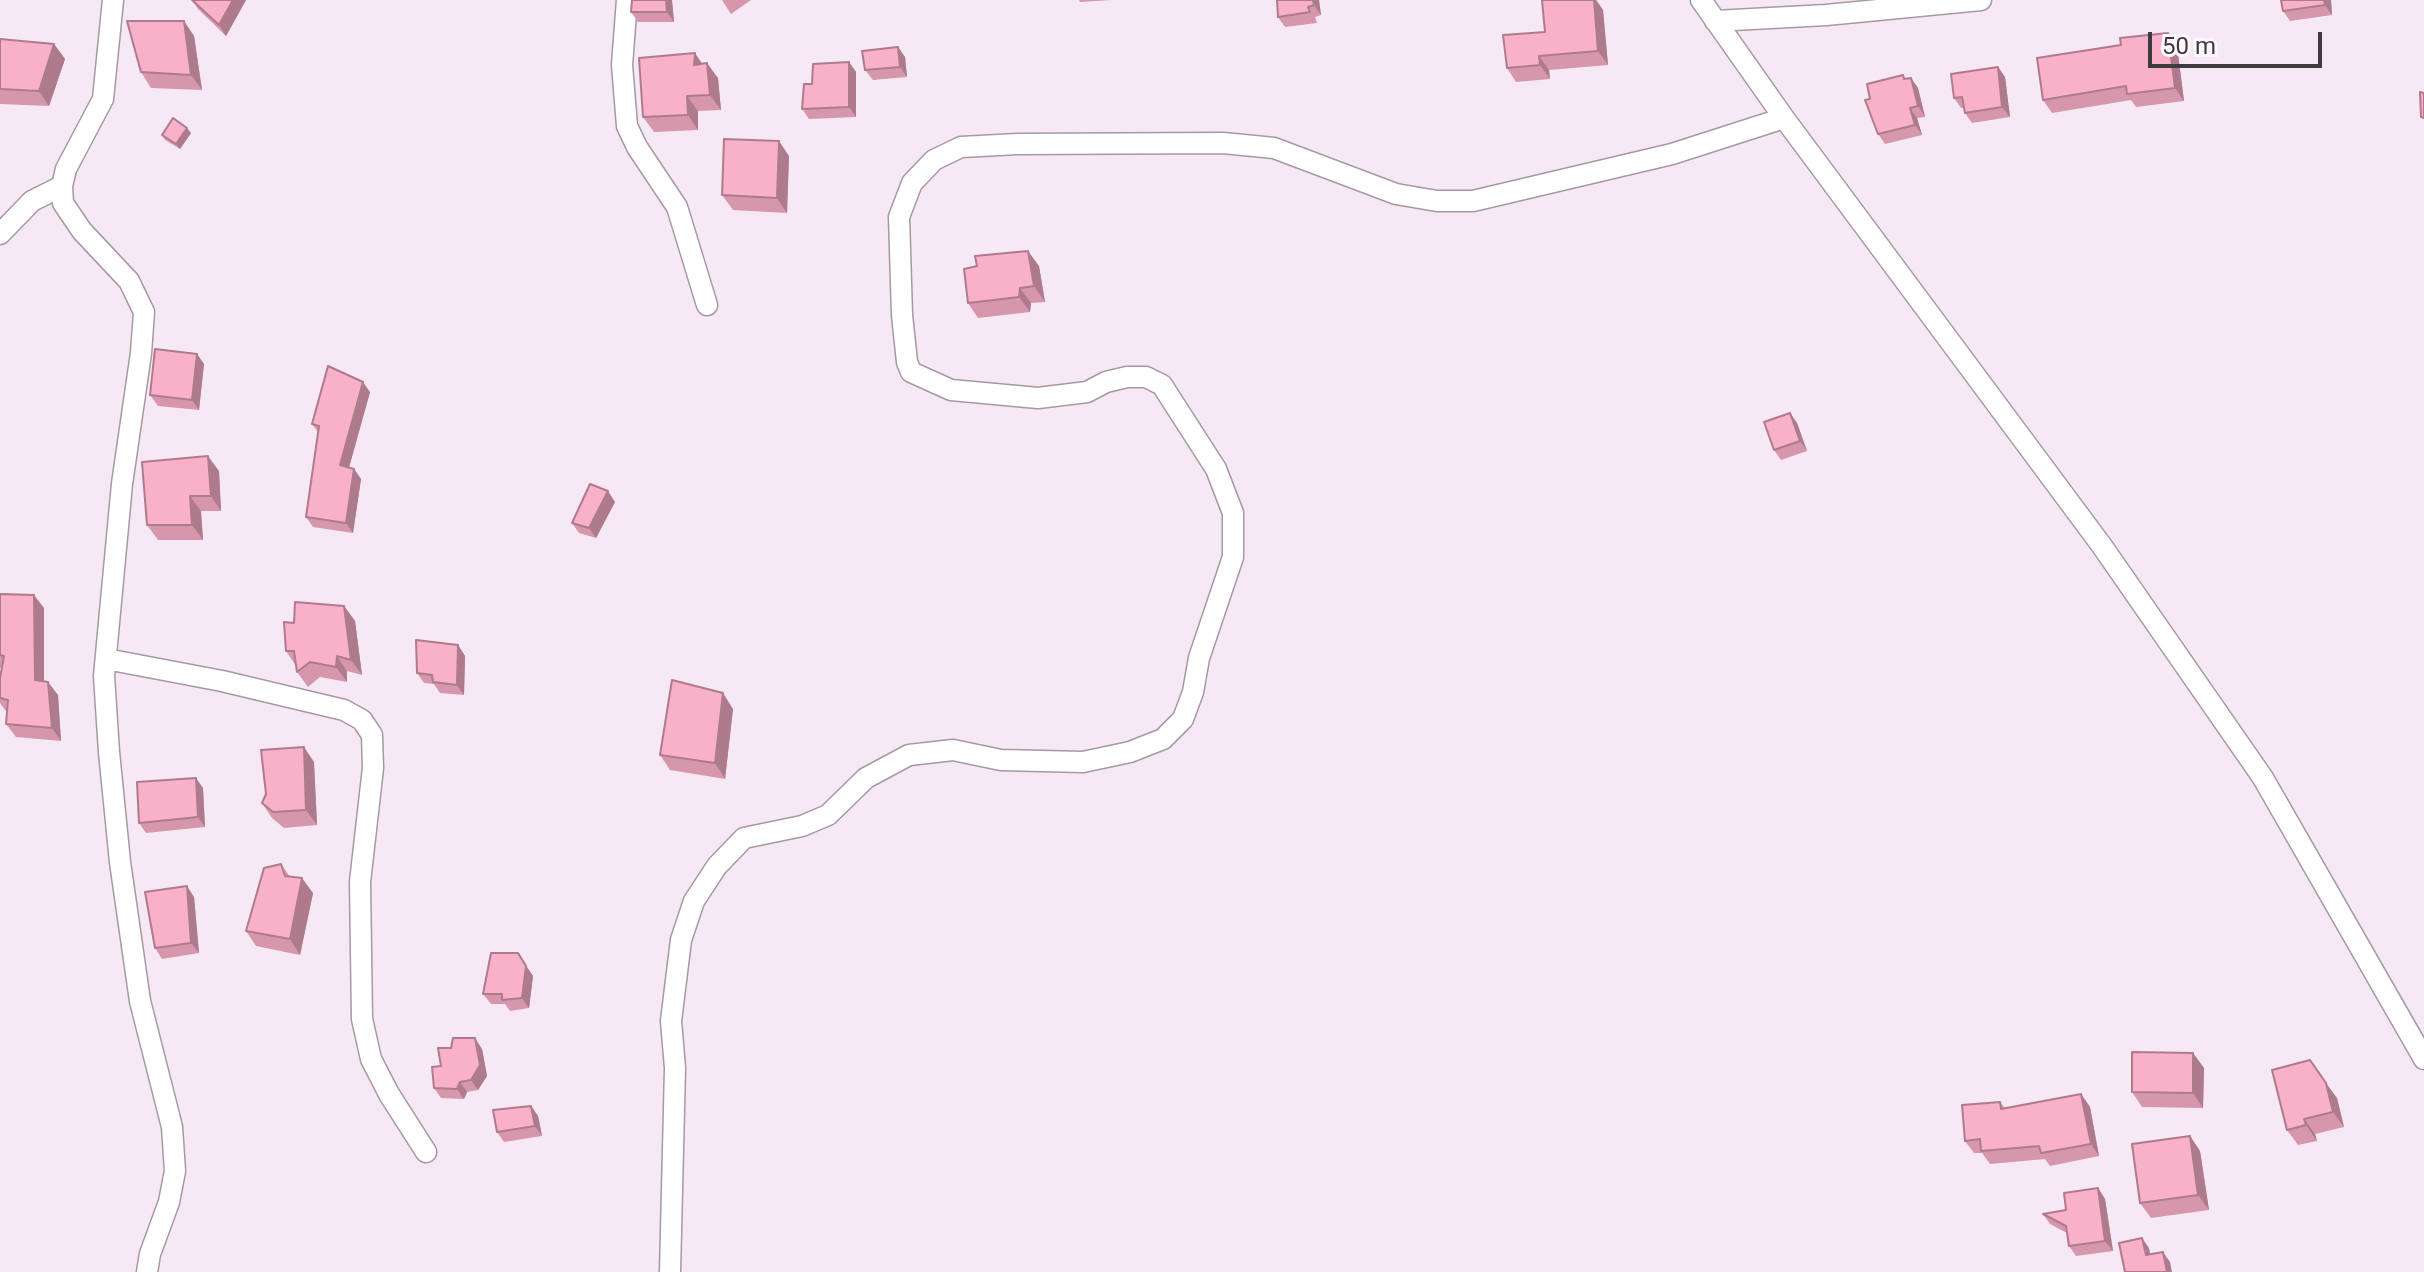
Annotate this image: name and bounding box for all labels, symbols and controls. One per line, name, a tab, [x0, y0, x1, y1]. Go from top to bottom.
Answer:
scale bar	[2152, 16, 2326, 66]
text: 50 m	[2162, 32, 2216, 60]

